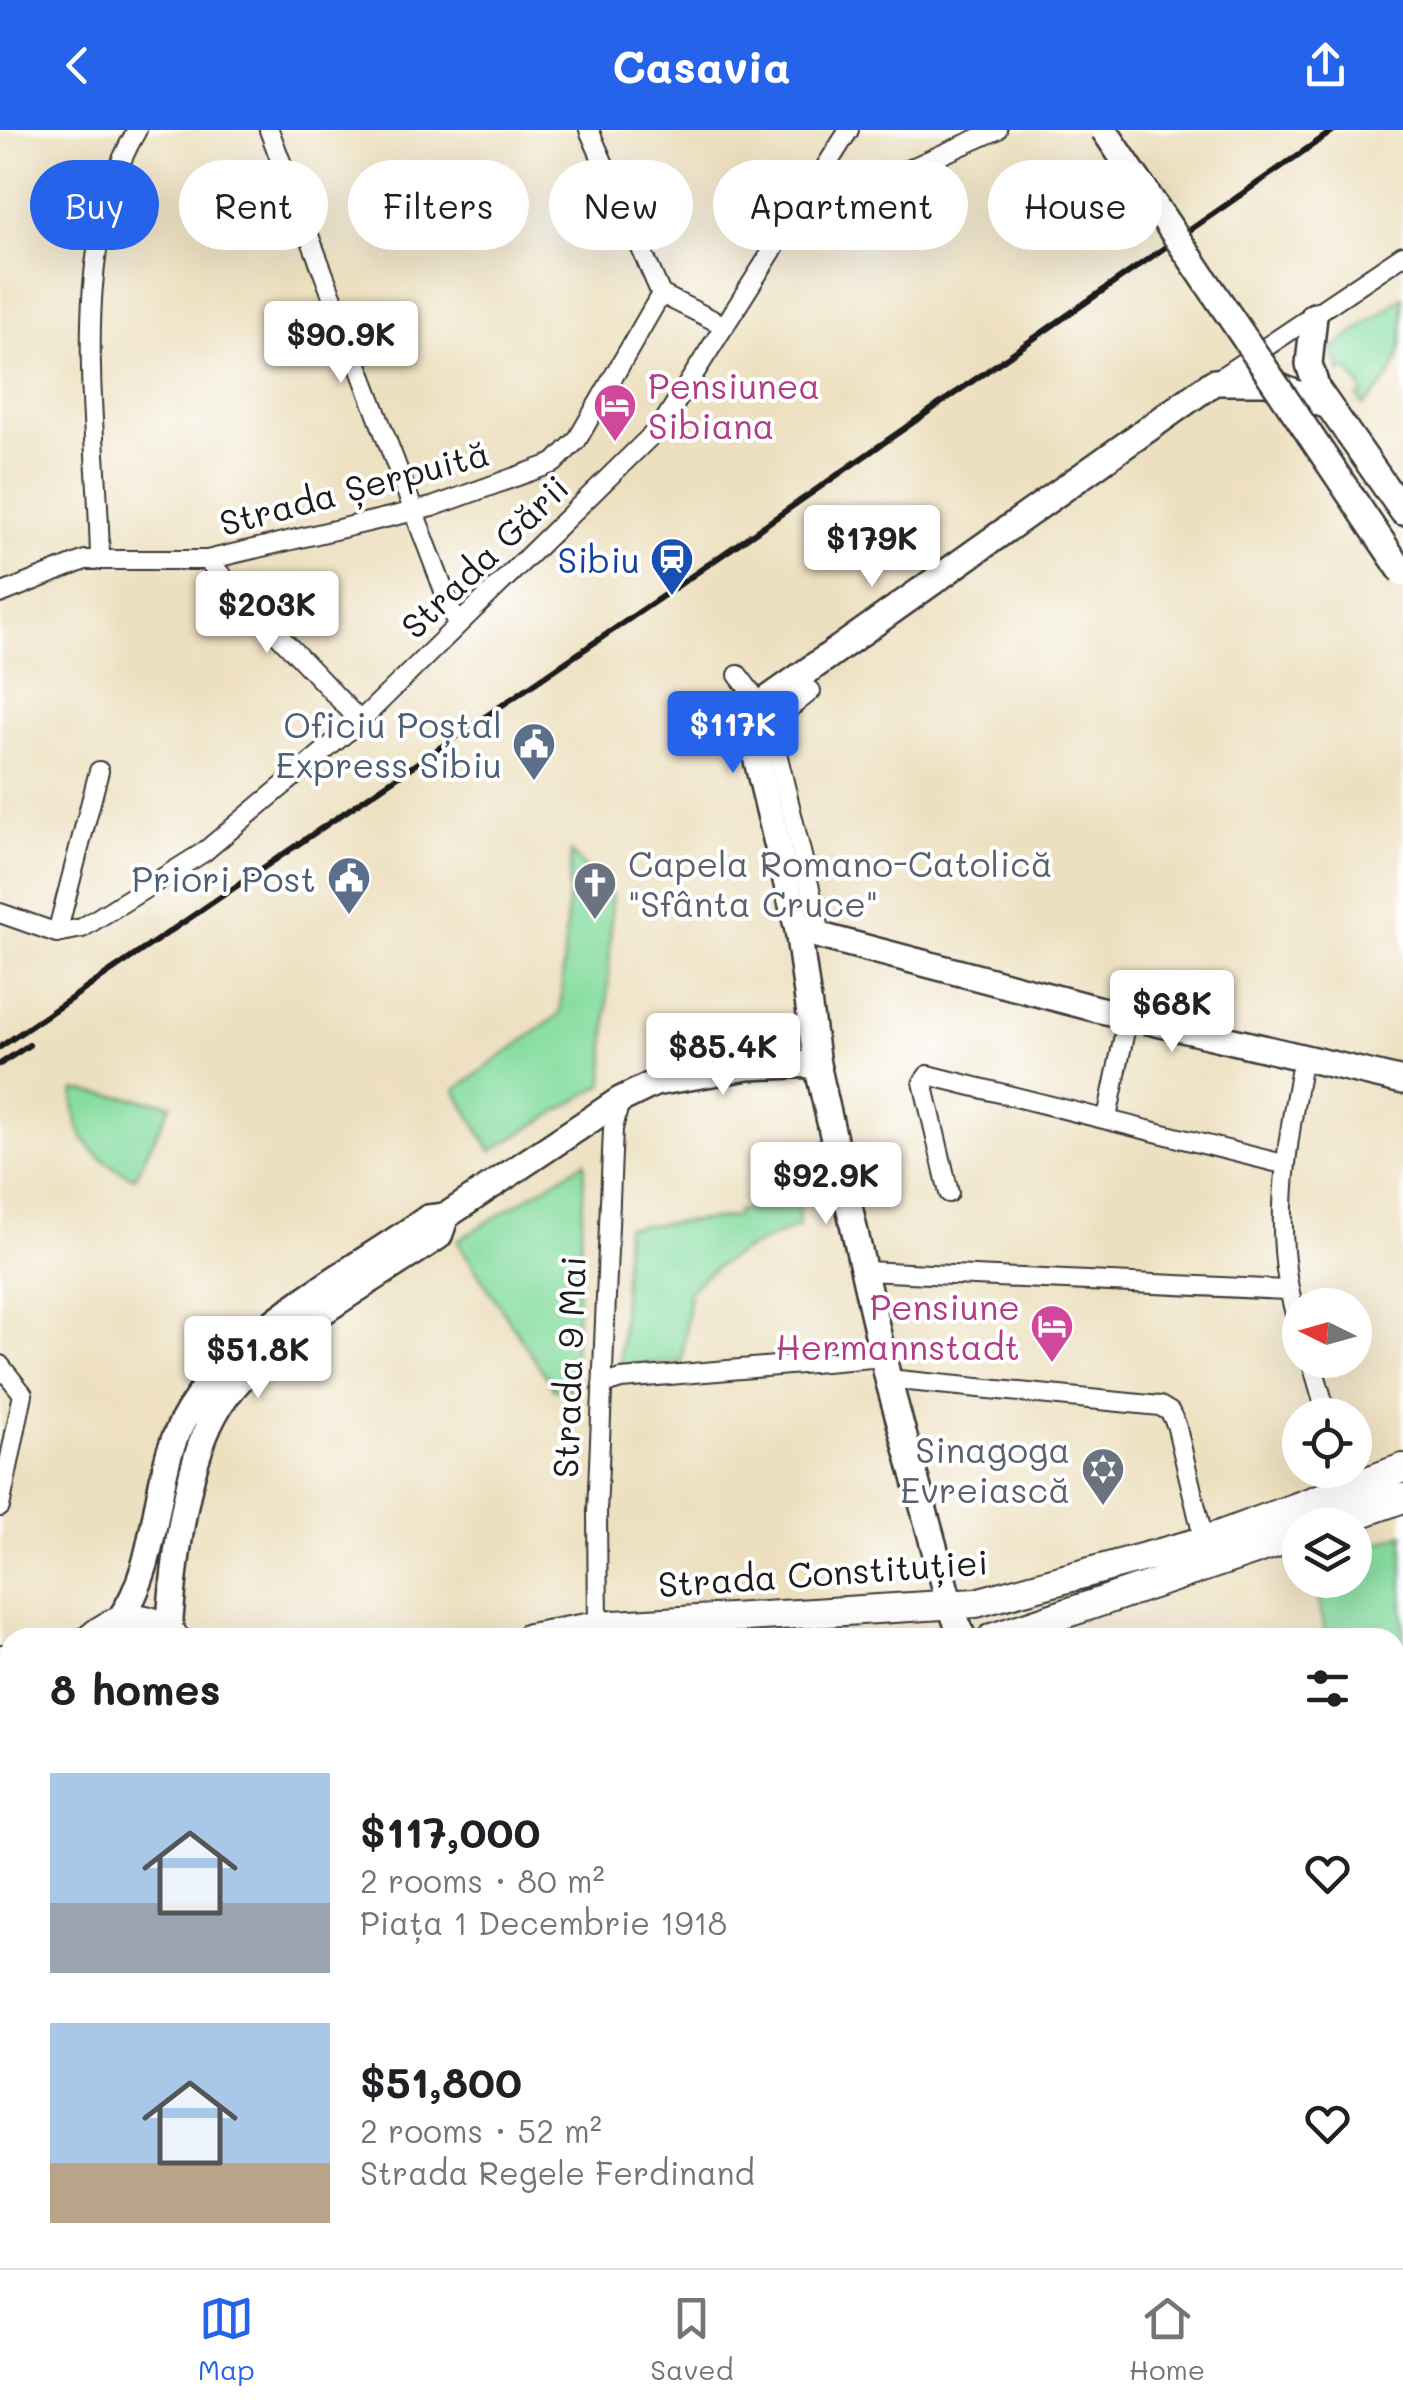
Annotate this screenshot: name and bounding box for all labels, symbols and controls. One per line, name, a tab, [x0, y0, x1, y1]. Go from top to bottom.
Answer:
text: Casavia	[612, 36, 791, 94]
icon: back	[50, 38, 105, 93]
icon: share	[1298, 38, 1353, 93]
chip: Buy	[30, 160, 159, 250]
chip: Rent	[179, 160, 328, 250]
chip: Filters	[348, 160, 529, 250]
chip: New	[549, 160, 693, 250]
chip: Apartment	[713, 160, 968, 250]
chip: House	[988, 160, 1162, 250]
pin: $90.9K	[260, 301, 422, 386]
text: $90.9K	[286, 312, 396, 354]
place label: Pensiunea Sibiana	[648, 362, 820, 448]
hotel icon: Pensiunea Sibiana	[592, 382, 638, 443]
street label: Strada Șerpuită	[214, 429, 494, 546]
street label: Strada Gării	[390, 464, 578, 648]
pin: $179K	[802, 505, 942, 590]
text: $179K	[826, 516, 918, 558]
place label: Sibiu	[557, 536, 640, 582]
station icon: Sibiu	[649, 536, 695, 597]
pin: $203K	[197, 571, 337, 656]
text: $203K	[218, 582, 316, 624]
pin: $117K	[663, 691, 803, 776]
place label: Oficiu Poștal Express Sibiu	[276, 701, 502, 787]
text: $117K	[689, 702, 777, 744]
public building icon: Oficiu Poștal Express Sibiu	[511, 721, 557, 782]
place label: Capela Romano-Catolică "Sfânta Cruce"	[628, 840, 1052, 926]
place label: Priori Post	[132, 855, 316, 901]
public building icon: Priori Post	[326, 855, 372, 916]
church icon: Capela Romano-Catolică "Sfânta Cruce"	[572, 860, 618, 921]
pin: $68K	[1113, 970, 1231, 1055]
text: $68K	[1132, 981, 1212, 1023]
pin: $85.4K	[642, 1013, 804, 1098]
text: $85.4K	[668, 1024, 778, 1066]
pin: $92.9K	[745, 1142, 907, 1227]
text: $92.9K	[772, 1153, 880, 1195]
street label: Strada 9 Mai	[541, 1255, 595, 1479]
place label: Pensiune Hermannstadt	[776, 1283, 1020, 1369]
north arrow	[1282, 1288, 1372, 1378]
map controls	[1282, 1288, 1372, 1598]
hotel icon: Pensiune Hermannstadt	[1029, 1303, 1075, 1364]
pin: $51.8K	[177, 1316, 339, 1401]
text: $51.8K	[206, 1327, 310, 1369]
button: locate	[1282, 1398, 1372, 1488]
place label: Sinagoga Evreiască	[900, 1426, 1070, 1512]
synagogue icon: Sinagoga Evreiască	[1080, 1446, 1126, 1507]
button: layers	[1282, 1508, 1372, 1598]
street label: Strada Constituției	[656, 1538, 990, 1607]
text: 8 homes	[50, 1661, 221, 1716]
icon: filters	[1300, 1661, 1355, 1716]
text: $117,000	[360, 1804, 540, 1859]
icon: home	[130, 1813, 250, 1933]
icon: heart	[1300, 1846, 1355, 1901]
text: 2 rooms · 80 m²	[360, 1859, 605, 1901]
text: Piața 1 Decembrie 1918	[360, 1901, 727, 1943]
text: $51,800	[360, 2054, 522, 2109]
icon: home	[130, 2063, 250, 2183]
icon: heart	[1300, 2096, 1355, 2151]
text: 2 rooms · 52 m²	[360, 2109, 602, 2151]
text: Strada Regele Ferdinand	[360, 2151, 755, 2193]
tab: Map	[198, 2291, 255, 2387]
tab: Saved	[650, 2291, 733, 2387]
tab: Home	[1129, 2291, 1205, 2387]

